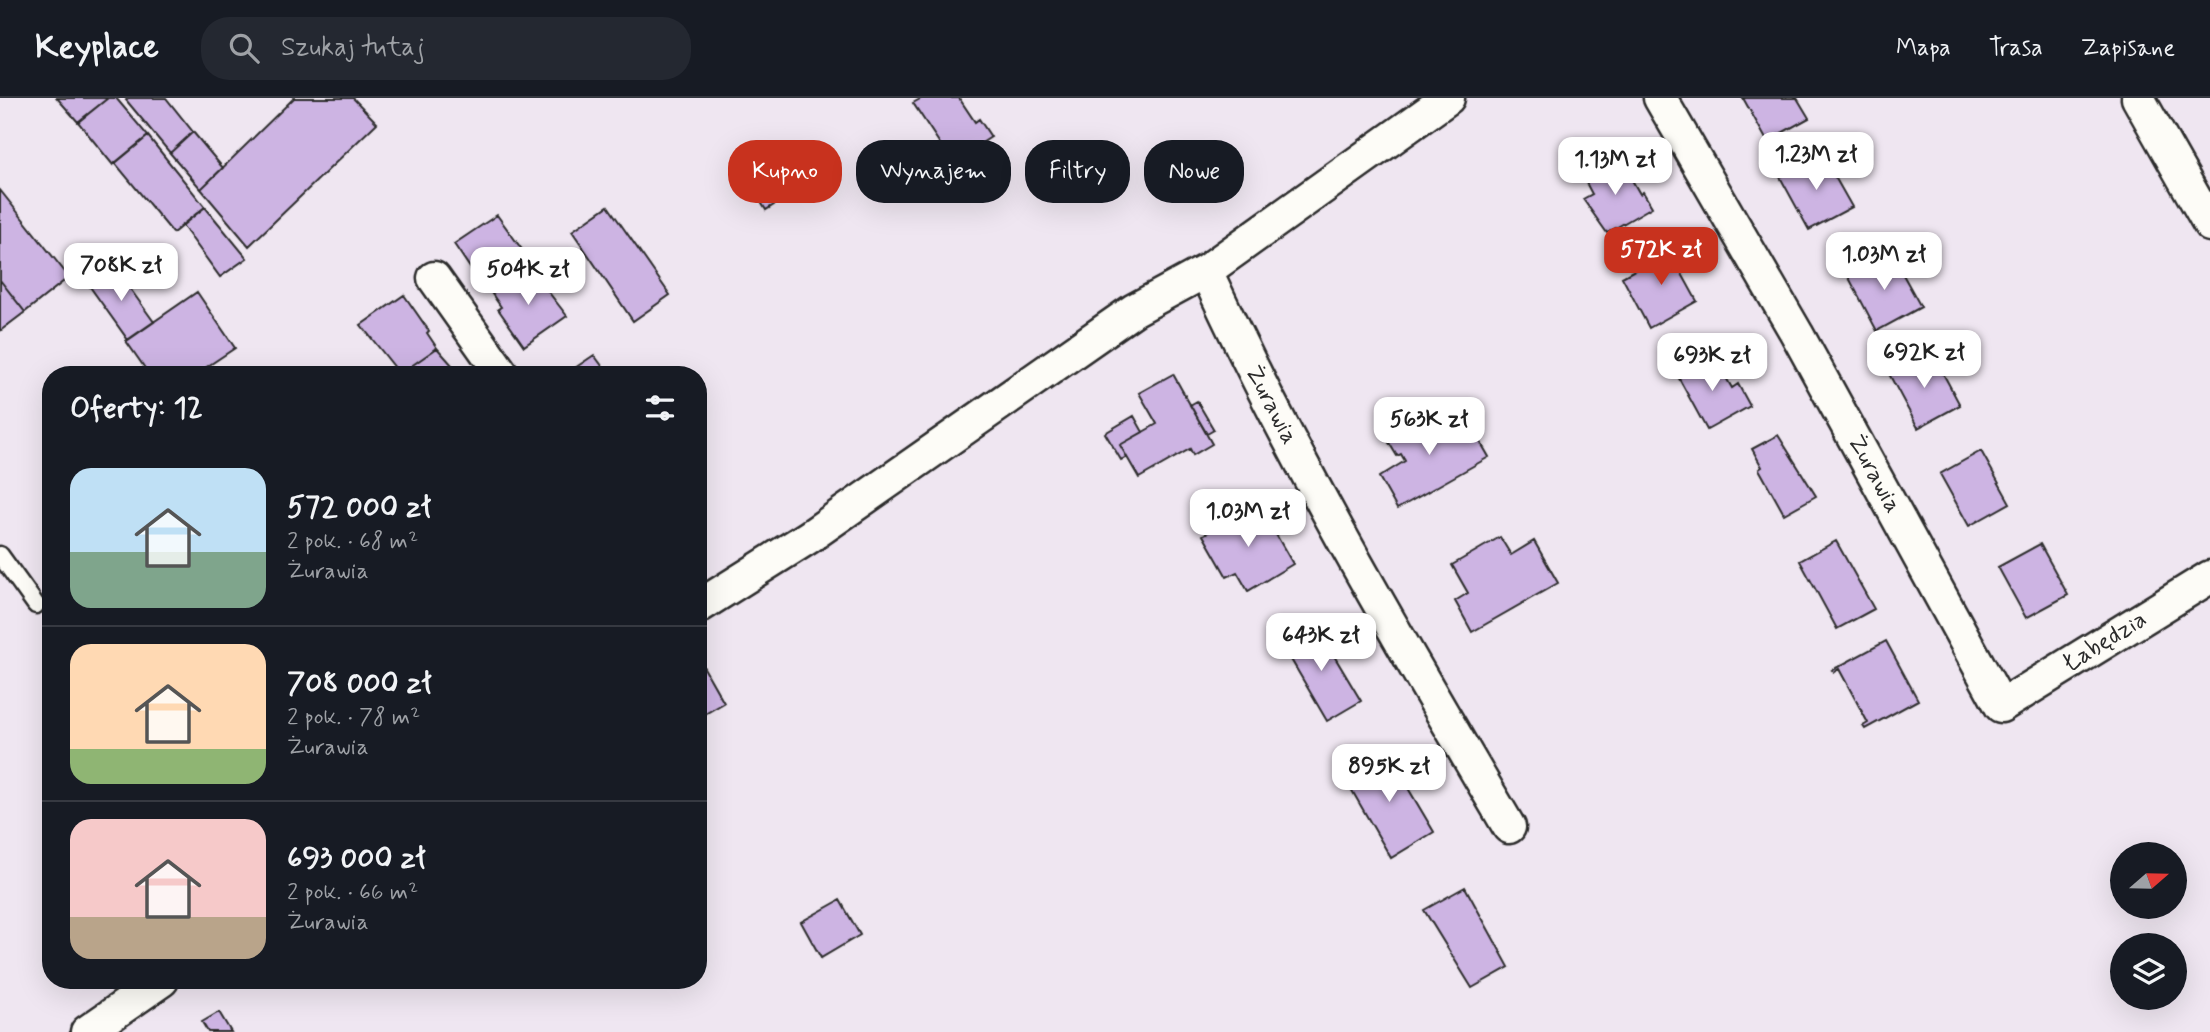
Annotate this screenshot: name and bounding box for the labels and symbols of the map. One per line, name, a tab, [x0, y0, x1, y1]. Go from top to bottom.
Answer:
pin: 1.23M zł	[1744, 132, 1888, 192]
pin: 1.13M zł	[1543, 138, 1687, 197]
pin: 572K zł	[1596, 228, 1726, 287]
pin: 1.03M zł	[1812, 232, 1956, 292]
pin: 708K zł	[56, 244, 186, 303]
pin: 504K zł	[463, 248, 593, 307]
pin: 692K zł	[1859, 330, 1989, 390]
pin: 693K zł	[1647, 334, 1777, 393]
street label: Żurawia	[1237, 360, 1305, 450]
pin: 563K zł	[1364, 398, 1494, 457]
street label: Żurawia	[1840, 429, 1908, 519]
pin: 1.03M zł	[1176, 490, 1320, 549]
street label: Łabędzia	[2057, 604, 2153, 680]
pin: 643K zł	[1256, 614, 1386, 673]
pin: 895K zł	[1324, 744, 1454, 804]
north arrow	[2110, 842, 2188, 919]

